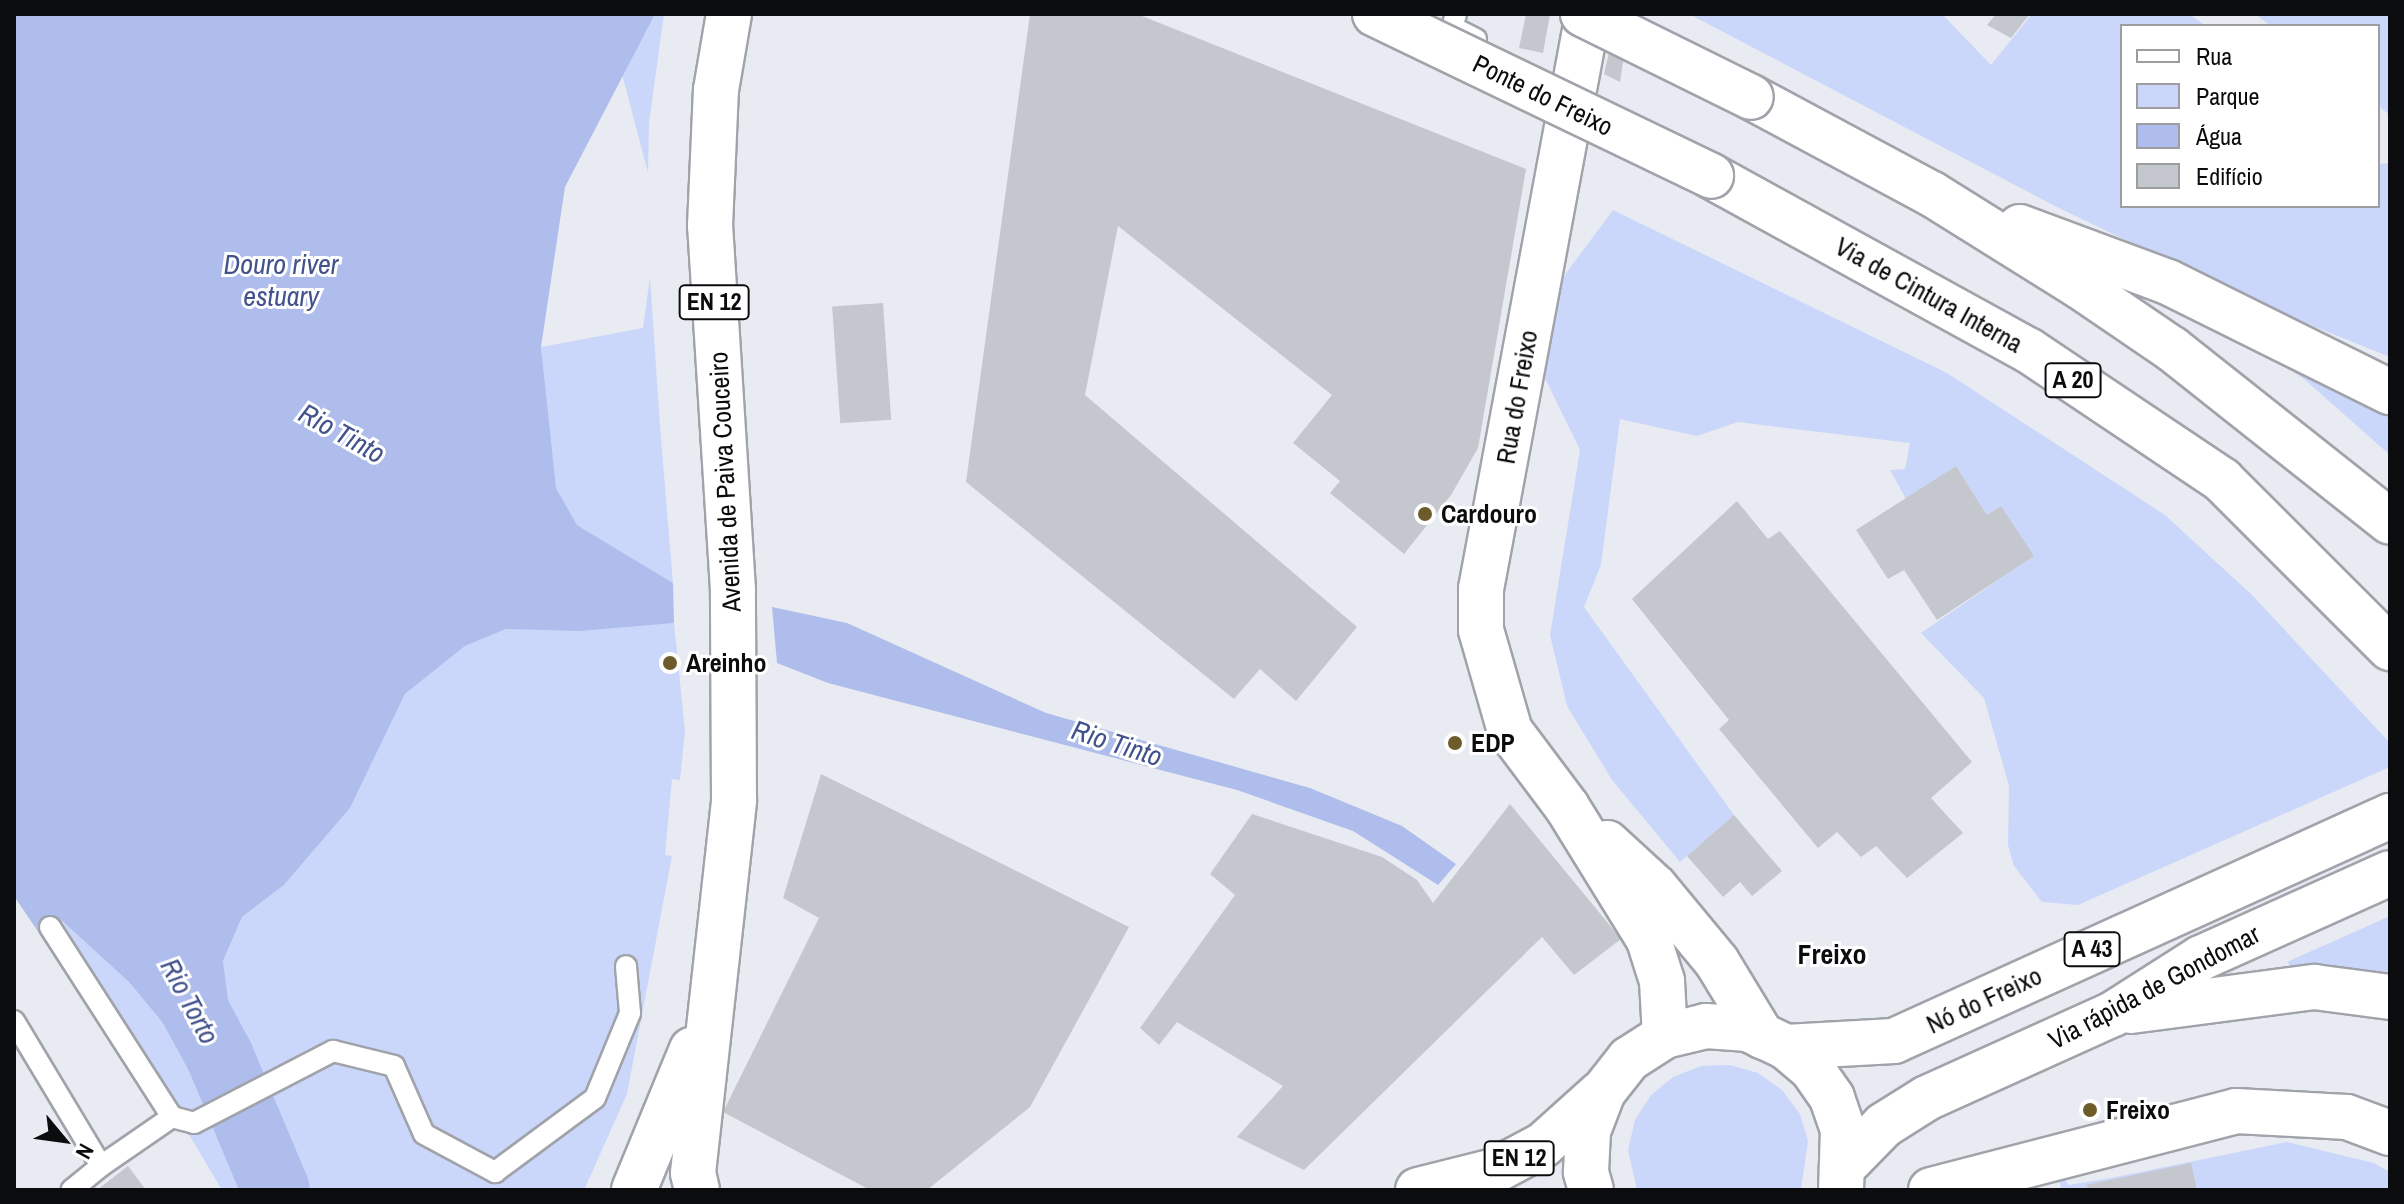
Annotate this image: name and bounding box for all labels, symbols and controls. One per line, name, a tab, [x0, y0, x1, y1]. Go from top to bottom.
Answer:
legend	[2120, 24, 2380, 208]
text: Rua	[2196, 40, 2232, 72]
street label: Ponte do Freixo	[1468, 48, 1618, 142]
text: Parque	[2196, 80, 2259, 112]
text: Água	[2196, 120, 2242, 152]
text: Edifício	[2196, 160, 2263, 192]
street label: Via de Cintura Interna	[1830, 231, 2028, 359]
water label: Douro river estuary	[224, 247, 338, 313]
road number: EN 12	[678, 282, 750, 322]
street label: Rua do Freixo	[1490, 328, 1544, 466]
street label: Avenida de Paiva Couceiro	[703, 351, 747, 613]
road number: A 20	[2043, 360, 2103, 400]
water label: Rio Tinto	[293, 396, 391, 470]
place label: Cardouro	[1441, 498, 1537, 530]
marker: Cardouro	[1416, 505, 1434, 523]
place label: Areinho	[686, 647, 767, 679]
marker: Areinho	[661, 654, 679, 672]
water label: Rio Tinto	[1067, 713, 1167, 773]
place label: EDP	[1471, 727, 1515, 759]
marker: EDP	[1446, 734, 1464, 752]
street label: Via rápida de Gondomar	[2043, 918, 2265, 1056]
road number: A 43	[2062, 929, 2122, 969]
district label: Freixo	[1798, 937, 1866, 971]
water label: Rio Torto	[153, 952, 227, 1050]
street label: Nó do Freixo	[1922, 960, 2046, 1040]
place label: Freixo	[2106, 1094, 2170, 1126]
north arrow	[24, 1100, 104, 1180]
marker: Freixo	[2081, 1101, 2099, 1119]
road number: EN 12	[1483, 1138, 1555, 1178]
text: N	[69, 1139, 101, 1165]

